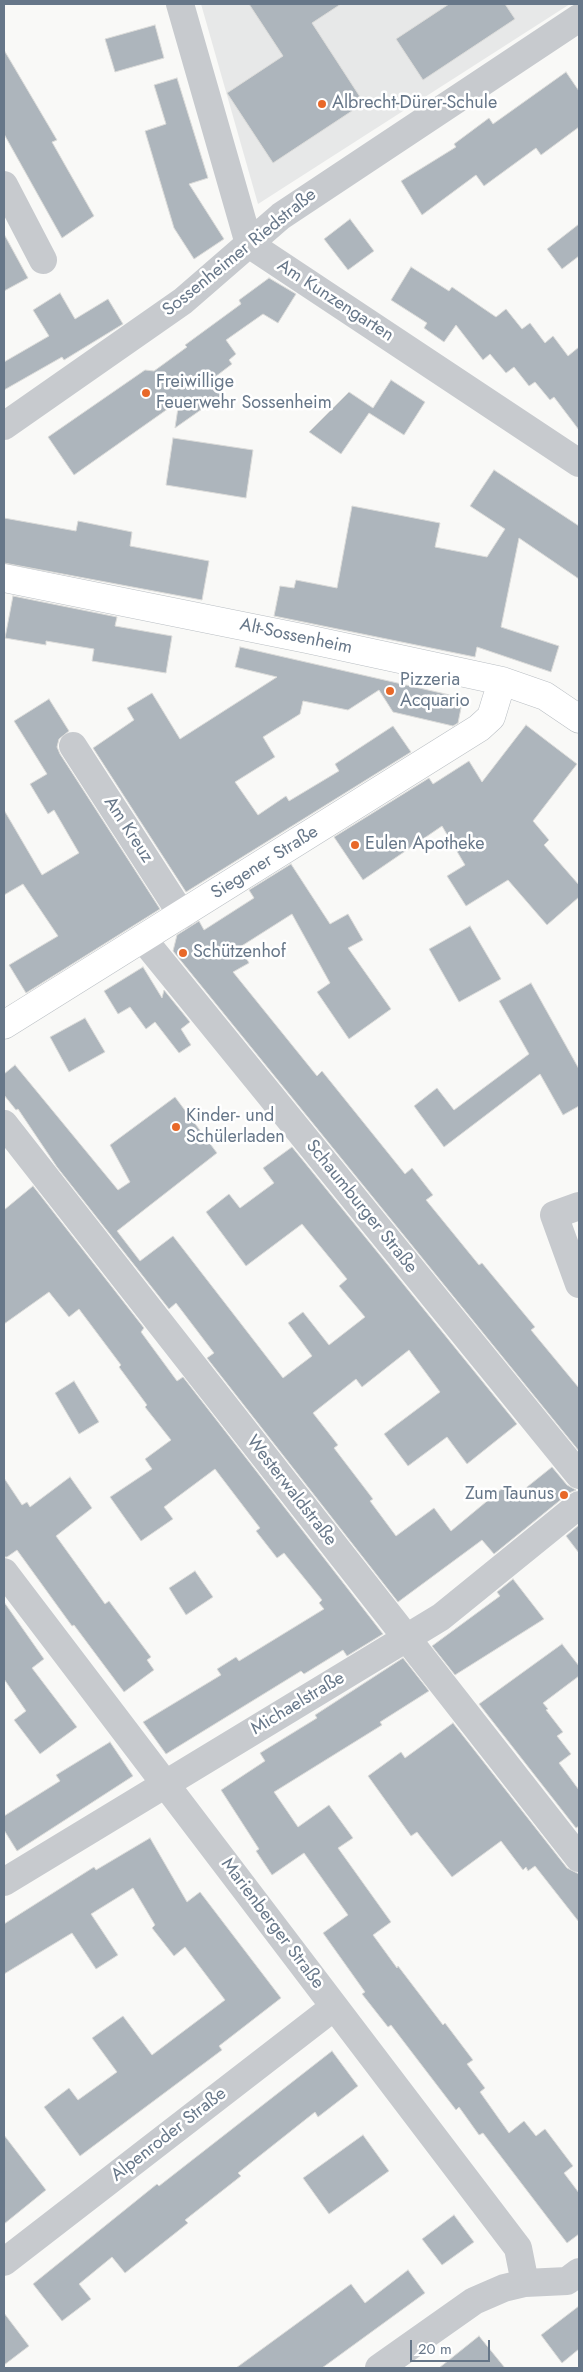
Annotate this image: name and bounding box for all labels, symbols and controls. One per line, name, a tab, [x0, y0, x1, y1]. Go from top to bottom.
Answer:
place label: Albrecht-Dürer-Schule	[332, 93, 497, 115]
marker: Albrecht-Dürer-Schule	[316, 98, 328, 110]
street label: Sossenheimer Riedstraße	[159, 184, 321, 322]
street label: Am Kunzengarten	[273, 255, 397, 347]
place label: Freiwillige Feuerwehr Sossenheim	[156, 372, 332, 414]
marker: Freiwillige Feuerwehr Sossenheim	[140, 387, 152, 399]
street label: Alt-Sossenheim	[238, 615, 354, 659]
place label: Pizzeria Acquario	[400, 670, 470, 712]
marker: Pizzeria Acquario	[384, 685, 396, 697]
street label: Am Kreuz	[99, 793, 157, 867]
street label: Siegener Straße	[208, 821, 322, 905]
place label: Eulen Apotheke	[365, 834, 485, 856]
marker: Eulen Apotheke	[349, 839, 361, 851]
place label: Schützenhof	[193, 942, 286, 964]
marker: Schützenhof	[177, 947, 189, 959]
place label: Kinder- und Schülerladen	[186, 1106, 285, 1148]
marker: Kinder- und Schülerladen	[170, 1121, 182, 1133]
street label: Schaumburger Straße	[301, 1136, 421, 1278]
street label: Westerwaldstraße	[241, 1431, 341, 1551]
place label: Zum Taunus	[465, 1484, 554, 1506]
marker: Zum Taunus	[558, 1489, 570, 1501]
street label: Michaelstraße	[247, 1668, 349, 1740]
street label: Marienberger Straße	[216, 1854, 328, 1994]
street label: Alpenroder Straße	[107, 2083, 231, 2187]
scale bar	[413, 2330, 493, 2362]
text: 20 m	[418, 2338, 452, 2360]

